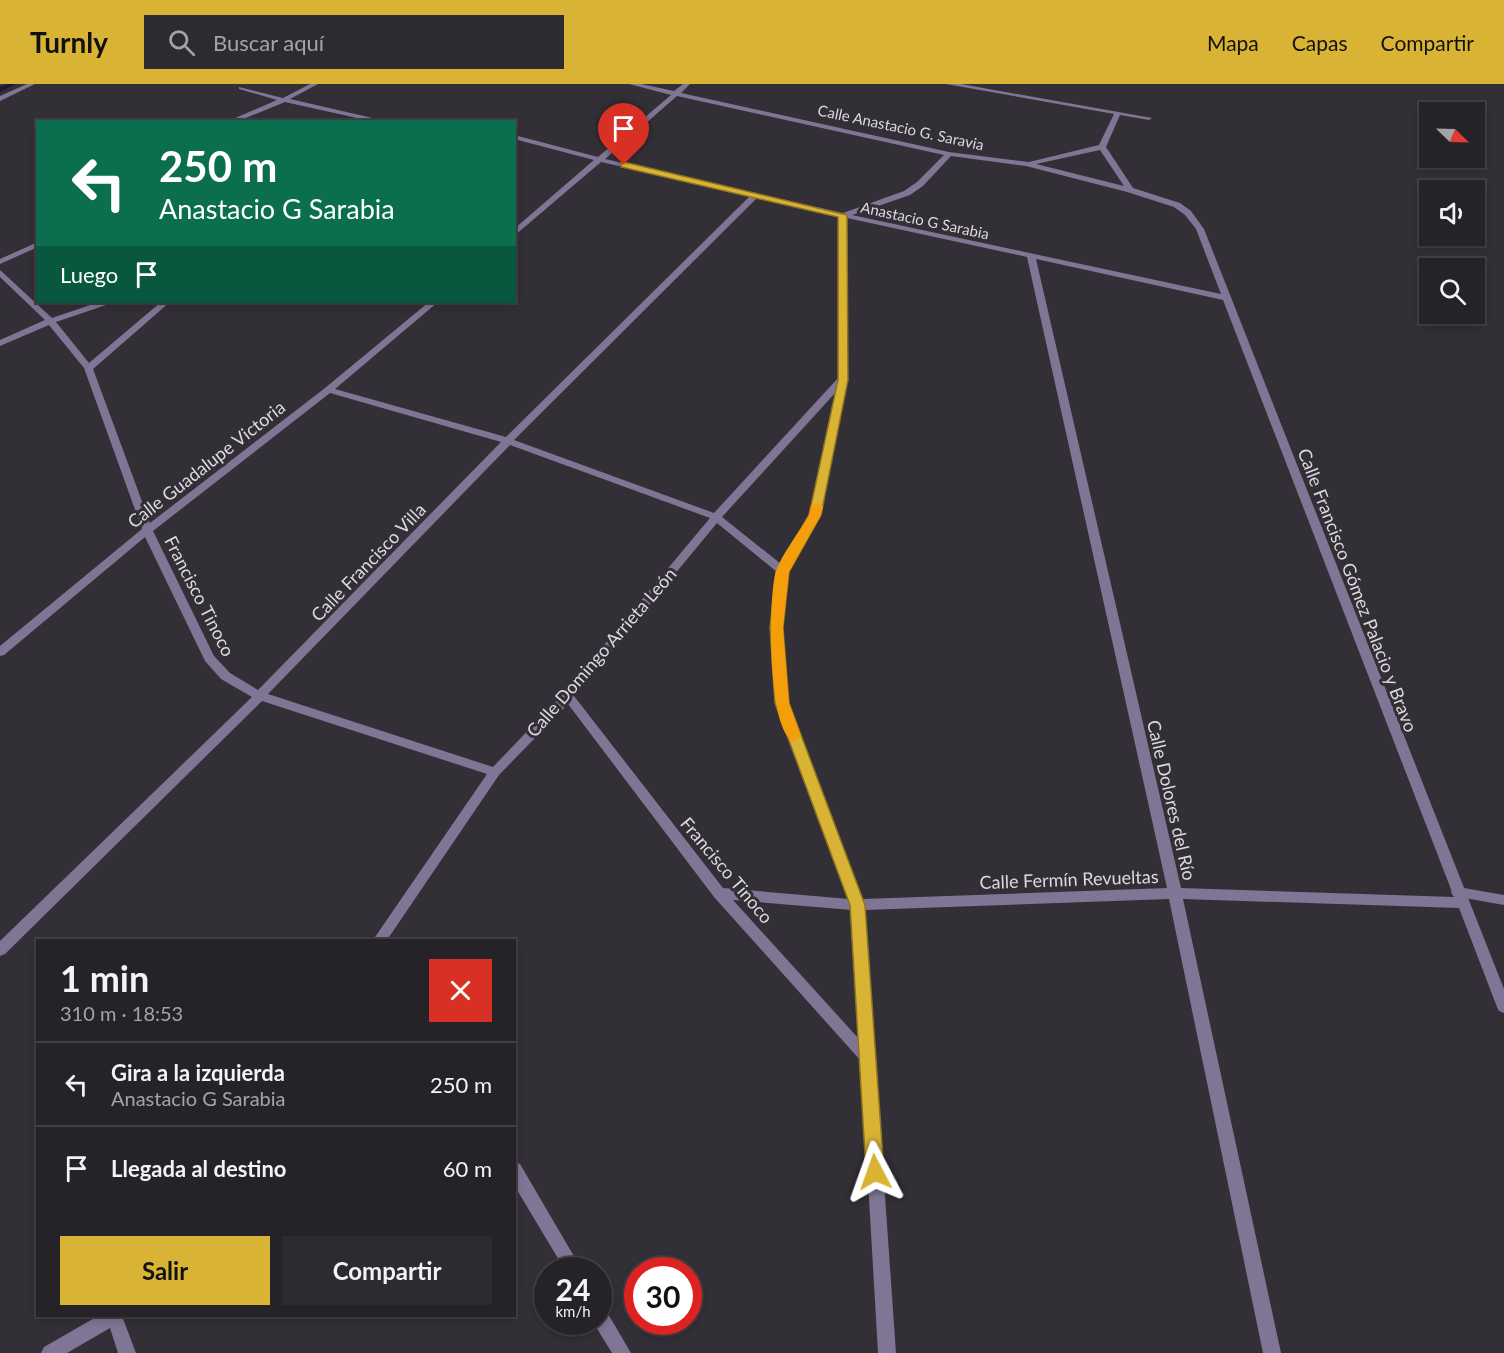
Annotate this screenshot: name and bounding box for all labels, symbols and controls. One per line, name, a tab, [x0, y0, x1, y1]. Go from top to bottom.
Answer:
search box	[144, 15, 564, 69]
text: Turnly	[30, 25, 108, 59]
icon: search	[165, 26, 198, 59]
text: Buscar aquí	[213, 29, 324, 56]
text: Mapa	[1207, 30, 1259, 55]
text: Capas	[1292, 30, 1348, 55]
text: Compartir	[1381, 30, 1474, 55]
street label: Calle Anastacio G. Saravia	[816, 101, 986, 153]
north arrow	[1419, 102, 1485, 168]
map controls	[1419, 102, 1485, 324]
pin	[598, 103, 649, 165]
icon: arrive	[607, 112, 640, 145]
text: 250 m	[159, 141, 277, 191]
icon: left	[60, 144, 138, 222]
button: sound	[1419, 180, 1485, 246]
text: Anastacio G Sarabia	[159, 192, 395, 225]
street label: Anastacio G Sarabia	[859, 198, 991, 242]
icon: arrive	[130, 258, 163, 291]
button: search	[1419, 258, 1485, 324]
text: Luego	[60, 261, 118, 288]
street label: Calle Guadalupe Victoria	[123, 396, 289, 532]
street label: Calle Francisco Gómez Palacio y Bravo	[1294, 445, 1422, 735]
street label: Calle Francisco Villa	[306, 498, 430, 626]
street label: Francisco Tinoco	[160, 532, 240, 660]
street label: Calle Domingo Arrieta León	[521, 563, 681, 741]
street label: Calle Dolores del Río	[1143, 718, 1201, 882]
street label: Francisco Tinoco	[676, 812, 778, 928]
street label: Calle Fermín Revueltas	[979, 865, 1159, 893]
text: 1 min	[60, 956, 149, 1000]
button: close	[429, 959, 492, 1022]
text: 310 m · 18:53	[60, 1001, 183, 1025]
text: Gira a la izquierda	[111, 1059, 285, 1086]
icon: left	[60, 1068, 93, 1101]
text: 250 m	[430, 1071, 492, 1098]
text: Anastacio G Sarabia	[111, 1086, 286, 1110]
position arrow	[843, 1140, 907, 1204]
icon: arrive	[60, 1152, 93, 1185]
text: Llegada al destino	[111, 1155, 287, 1182]
text: 60 m	[443, 1155, 492, 1182]
button: Salir	[60, 1236, 270, 1305]
button: Compartir	[282, 1236, 492, 1305]
speed limit sign: 30	[624, 1257, 702, 1335]
text: 24	[556, 1271, 590, 1307]
text: km/h	[555, 1302, 591, 1320]

